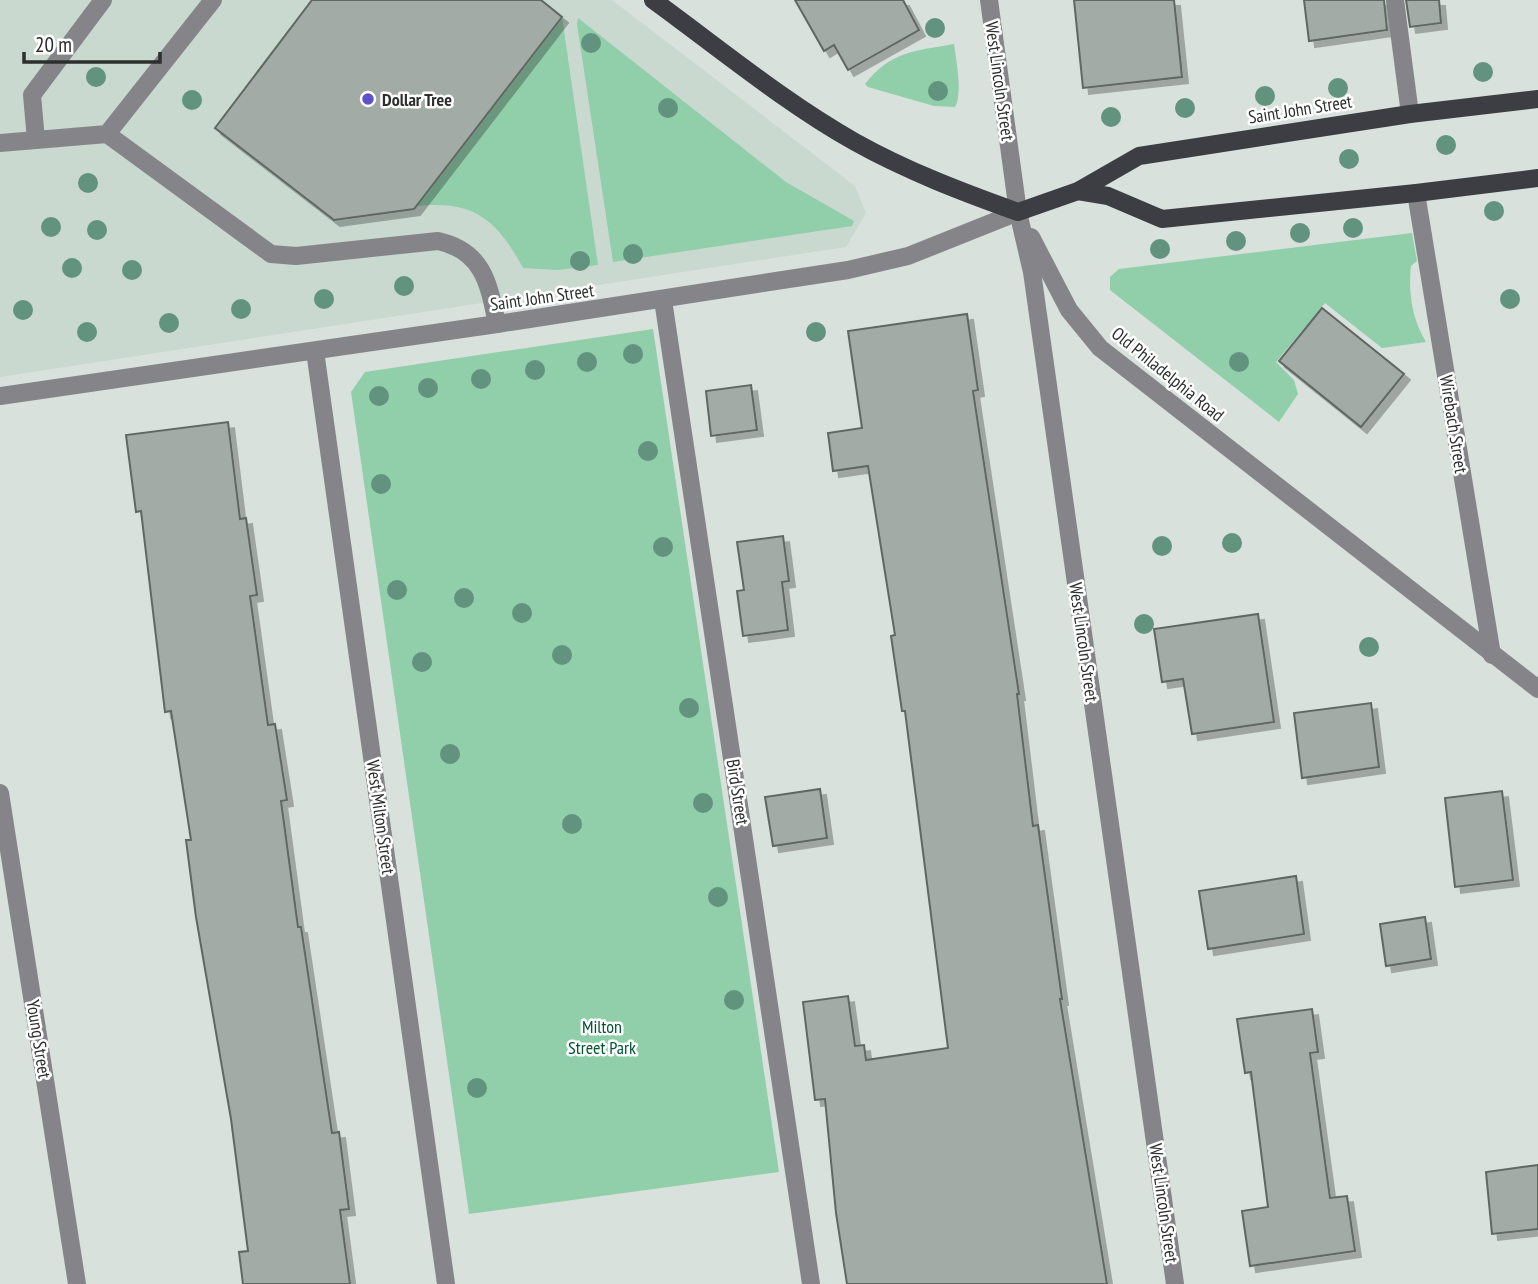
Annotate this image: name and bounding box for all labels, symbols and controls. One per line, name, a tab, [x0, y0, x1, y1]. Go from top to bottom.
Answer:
street label: West Lincoln Street	[980, 20, 1020, 142]
scale bar	[24, 21, 161, 65]
text: 20 m	[35, 31, 72, 58]
place label: Dollar Tree	[382, 88, 452, 111]
street label: Saint John Street	[1247, 89, 1353, 129]
marker: Dollar Tree	[360, 91, 376, 107]
street label: Saint John Street	[489, 278, 595, 316]
street label: Old Philadelphia Road	[1107, 322, 1229, 426]
street label: Wirebach Street	[1435, 373, 1473, 475]
street label: West Lincoln Street	[1064, 581, 1104, 703]
street label: Bird Street	[721, 758, 755, 827]
street label: West Milton Street	[362, 759, 400, 876]
street label: Young Street	[21, 998, 57, 1080]
park label: Milton Street Park	[568, 1015, 636, 1059]
street label: West Lincoln Street	[1144, 1142, 1184, 1264]

